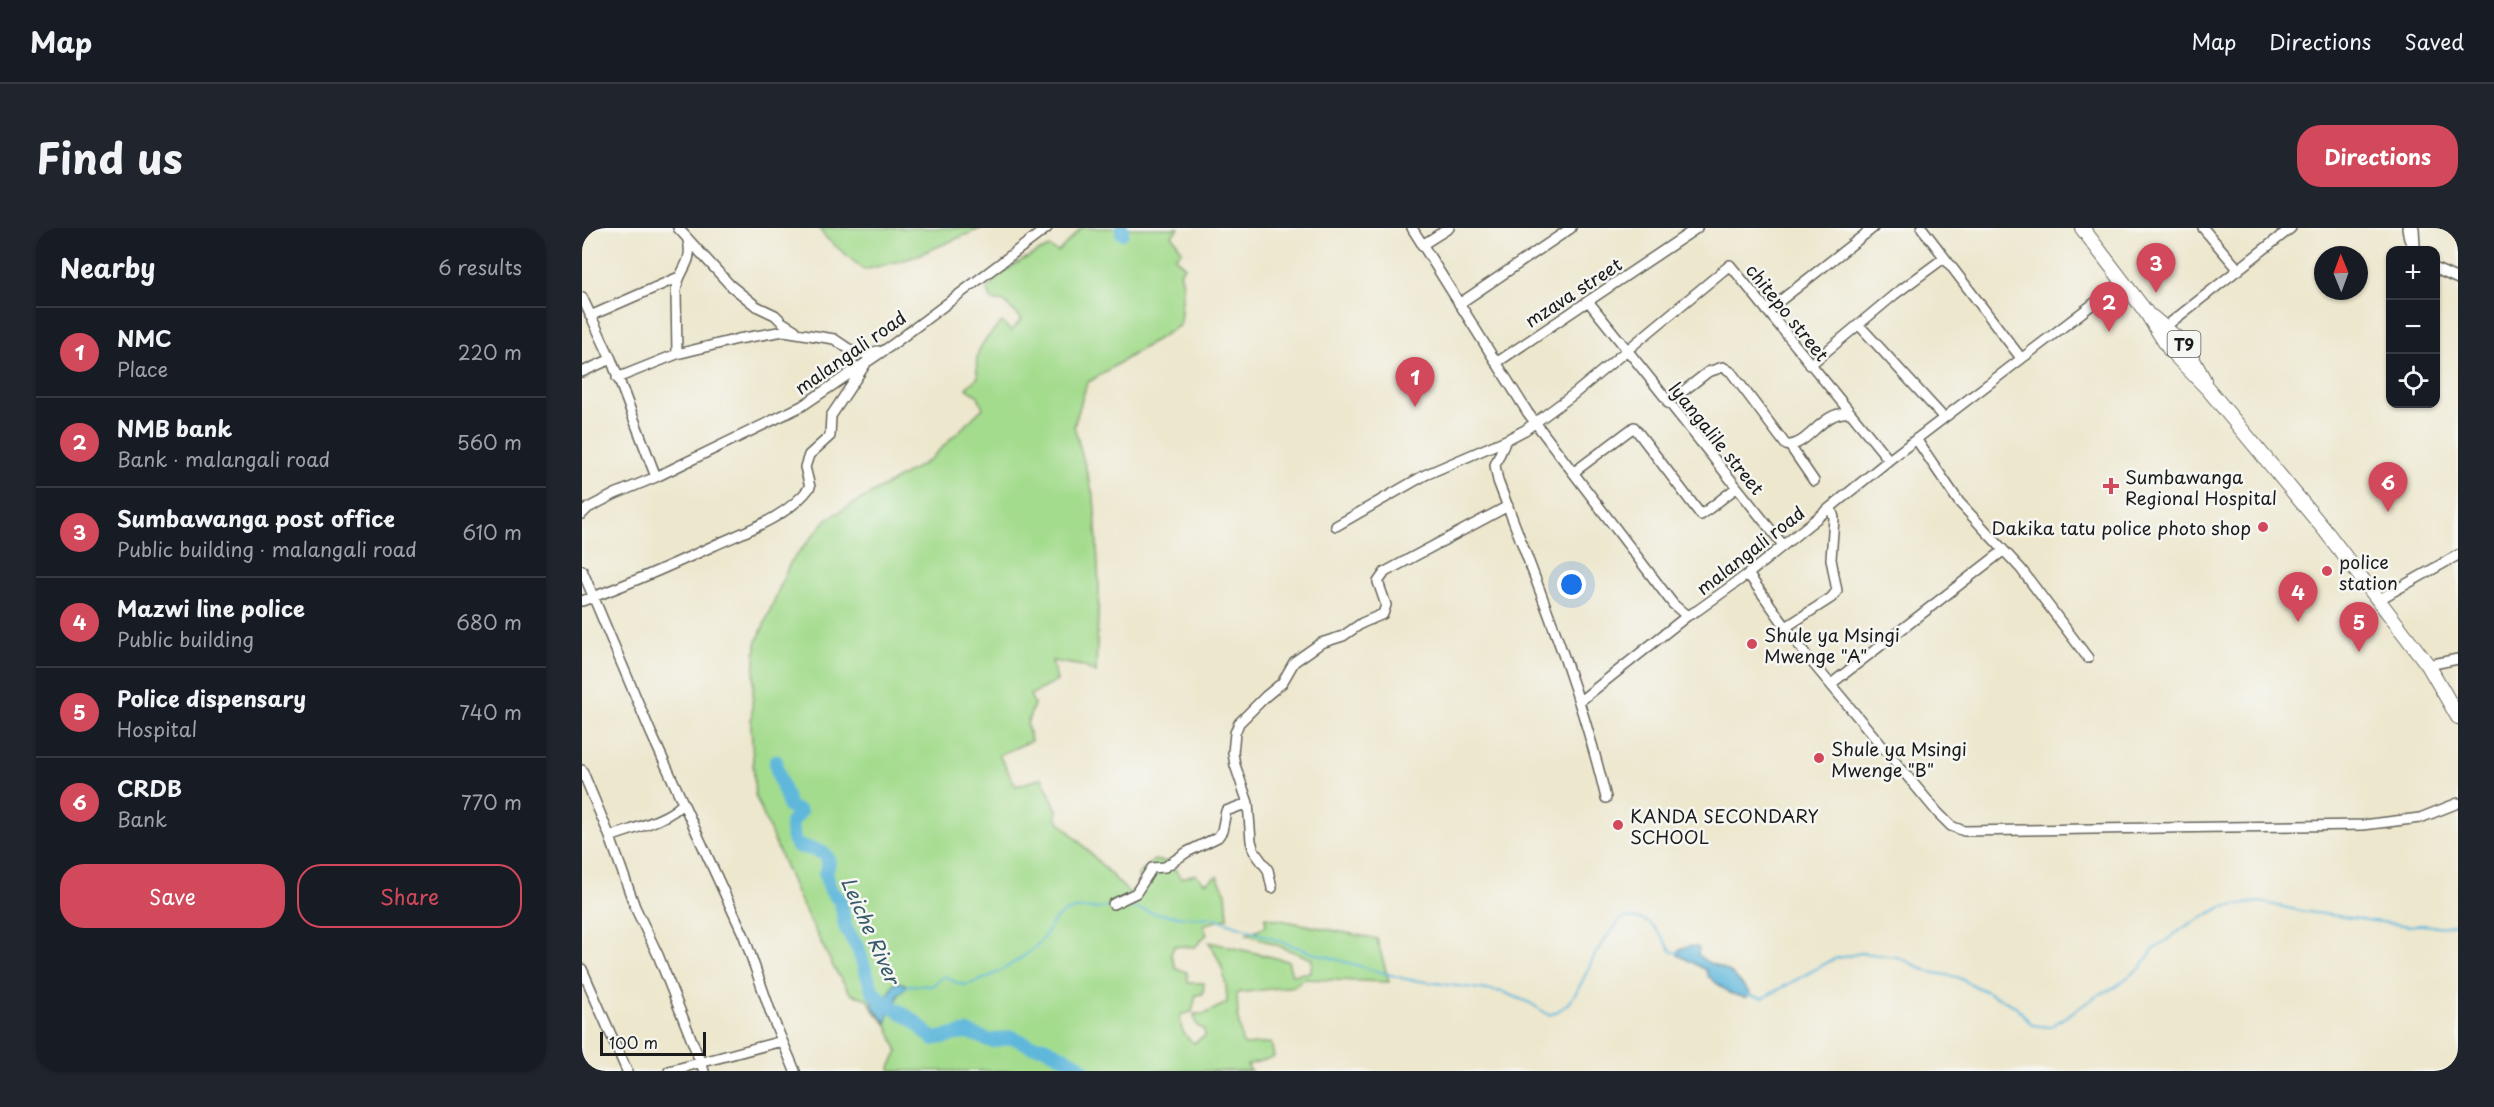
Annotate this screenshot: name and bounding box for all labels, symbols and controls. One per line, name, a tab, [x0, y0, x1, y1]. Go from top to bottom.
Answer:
text: Map	[30, 20, 92, 63]
text: Map	[2191, 25, 2236, 57]
text: Directions	[2269, 25, 2371, 57]
text: Saved	[2404, 25, 2464, 57]
text: Find us	[36, 125, 183, 188]
button: Directions	[2297, 125, 2458, 187]
pin: 3	[2136, 244, 2176, 293]
north arrow	[2314, 246, 2368, 300]
map controls	[2386, 246, 2440, 408]
button: +	[2386, 246, 2440, 300]
text: Nearby	[60, 248, 155, 287]
street label: mzava street	[1519, 250, 1627, 334]
text: 6 results	[438, 252, 522, 282]
street label: chitepo street	[1740, 257, 1836, 367]
pin: 2	[2090, 282, 2128, 332]
button: −	[2386, 300, 2440, 354]
street label: malangali road	[789, 303, 911, 401]
text: NMC	[117, 321, 172, 354]
road number: T9	[2168, 331, 2200, 357]
text: 1	[75, 337, 84, 367]
text: 220 m	[458, 337, 522, 367]
text: Place	[117, 354, 168, 384]
button: locate	[2386, 354, 2440, 408]
pin: 1	[1396, 358, 1434, 407]
street label: lyangalile street	[1663, 376, 1771, 500]
text: NMB bank	[117, 411, 232, 444]
text: 2	[72, 427, 87, 457]
text: 560 m	[457, 427, 522, 457]
text: Bank · malangali road	[117, 444, 330, 474]
pin: 6	[2368, 462, 2408, 512]
place label: Sumbawanga Regional Hospital	[2125, 463, 2277, 511]
marker: Sumbawanga Regional Hospital	[2102, 477, 2120, 495]
street label: malangali road	[1690, 499, 1810, 601]
text: Sumbawanga post office	[117, 501, 395, 534]
place label: Dakika tatu police photo shop	[1991, 514, 2251, 541]
text: 3	[73, 517, 86, 547]
text: 610 m	[462, 517, 522, 547]
marker: Dakika tatu police photo shop	[2256, 520, 2270, 534]
text: Public building · malangali road	[117, 534, 417, 564]
place label: police station	[2339, 548, 2398, 596]
marker: police station	[2320, 564, 2334, 578]
your location	[1557, 570, 1586, 599]
pin: 4	[2278, 572, 2318, 622]
text: Mazwi line police	[117, 591, 305, 624]
pin: 5	[2340, 602, 2378, 652]
text: 4	[73, 607, 86, 637]
text: 680 m	[456, 607, 522, 637]
place label: Shule ya Msingi Mwenge "A"	[1764, 621, 1900, 669]
text: Public building	[117, 624, 254, 654]
marker: Shule ya Msingi Mwenge "A"	[1745, 637, 1759, 651]
text: Police dispensary	[117, 681, 306, 714]
text: 5	[73, 697, 86, 727]
text: 740 m	[459, 697, 522, 727]
text: Hospital	[117, 714, 197, 744]
place label: Shule ya Msingi Mwenge "B"	[1831, 735, 1967, 783]
marker: Shule ya Msingi Mwenge "B"	[1812, 751, 1826, 765]
text: CRDB	[117, 771, 182, 804]
text: 6	[72, 787, 87, 817]
text: 770 m	[461, 787, 522, 817]
place label: KANDA SECONDARY SCHOOL	[1630, 802, 1819, 850]
text: Bank	[117, 804, 167, 834]
marker: KANDA SECONDARY SCHOOL	[1611, 818, 1625, 832]
button: Save	[60, 864, 285, 928]
button: Share	[297, 864, 522, 928]
water label: Leiche River	[834, 872, 909, 991]
scale bar	[600, 1029, 706, 1056]
text: 100 m	[609, 1030, 658, 1054]

